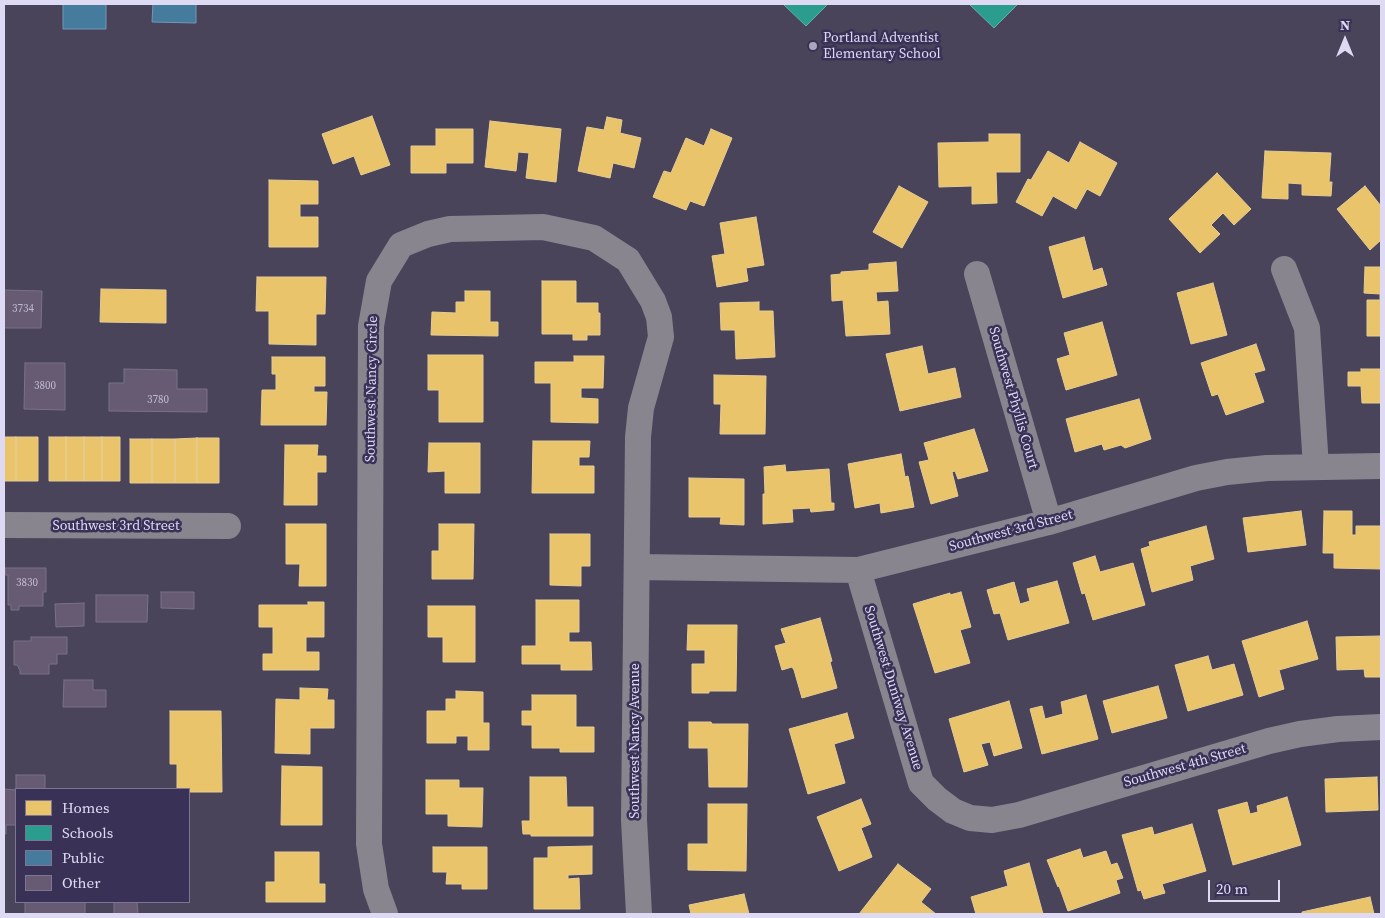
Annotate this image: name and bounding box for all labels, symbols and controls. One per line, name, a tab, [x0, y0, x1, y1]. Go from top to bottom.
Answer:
north arrow	[1320, 15, 1370, 65]
text: N	[1340, 15, 1350, 35]
place label: Portland Adventist Elementary School	[823, 30, 941, 62]
marker: Portland Adventist Elementary School	[807, 40, 819, 52]
house number: 3734	[12, 302, 34, 316]
street label: Southwest Nancy Circle	[362, 316, 382, 462]
street label: Southwest Phyllis Court	[985, 325, 1041, 471]
house number: 3800	[34, 379, 56, 393]
house number: 3780	[147, 393, 169, 407]
street label: Southwest 3rd Street	[947, 506, 1075, 556]
street label: Southwest 3rd Street	[52, 518, 180, 534]
house number: 3830	[16, 576, 38, 590]
street label: Southwest Duniway Avenue	[860, 604, 926, 772]
street label: Southwest Nancy Avenue	[627, 663, 643, 819]
street label: Southwest 4th Street	[1122, 741, 1248, 791]
legend	[15, 788, 190, 903]
text: Homes	[62, 797, 109, 818]
text: Schools	[62, 822, 113, 843]
text: Public	[62, 847, 104, 868]
scale bar	[1210, 870, 1282, 902]
text: Other	[62, 872, 101, 893]
text: 20 m	[1216, 878, 1248, 899]

